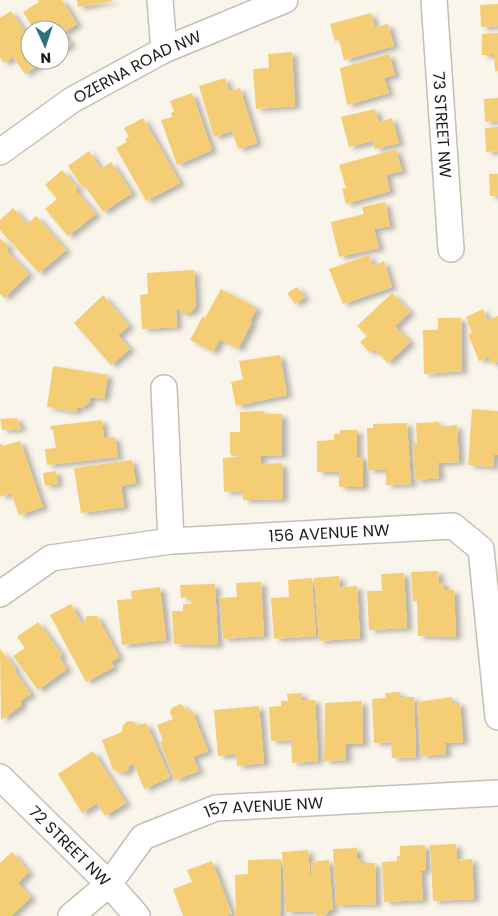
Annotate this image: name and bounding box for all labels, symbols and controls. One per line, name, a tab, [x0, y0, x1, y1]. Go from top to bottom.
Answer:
north arrow	[20, 20, 70, 70]
street label: OZERNA ROAD NW	[69, 25, 205, 109]
text: N	[40, 48, 51, 68]
street label: 73 STREET NW	[427, 71, 457, 179]
street label: 156 AVENUE NW	[268, 518, 391, 548]
street label: 157 AVENUE NW	[201, 791, 324, 824]
street label: 72 STREET NW	[24, 801, 116, 892]

